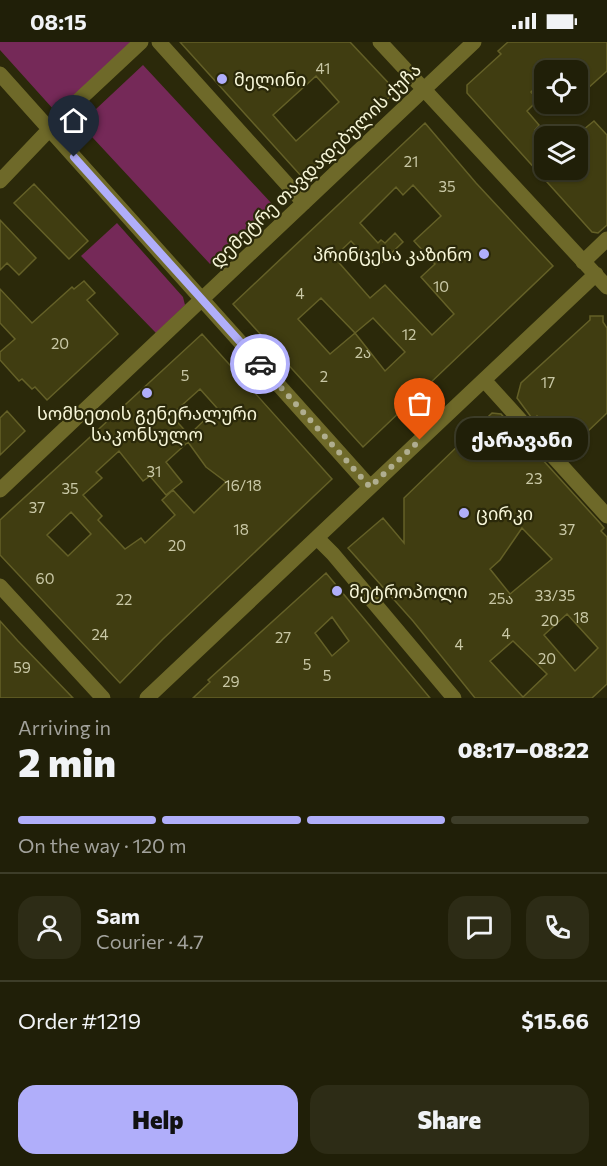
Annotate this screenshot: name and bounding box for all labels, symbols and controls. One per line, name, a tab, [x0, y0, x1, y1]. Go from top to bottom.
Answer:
text: 08:15	[30, 8, 87, 35]
street label: დემეტრე თავდადებულის ქუჩა	[205, 58, 426, 273]
house number: 41	[316, 59, 330, 77]
map controls	[534, 60, 588, 180]
button: locate	[534, 60, 588, 114]
place label: მელინი	[234, 68, 306, 91]
marker: მელინი	[215, 72, 229, 86]
pin	[48, 95, 99, 157]
icon: home	[57, 104, 90, 137]
button: layers	[534, 126, 588, 180]
house number: 21	[404, 152, 418, 170]
house number: 35	[438, 177, 456, 195]
place label: პრინცესა კაზინო	[313, 243, 472, 266]
marker: პრინცესა კაზინო	[477, 247, 491, 261]
house number: 10	[433, 277, 449, 295]
house number: 4	[296, 284, 305, 302]
house number: 12	[402, 325, 416, 343]
house number: 20	[51, 334, 69, 352]
courier	[230, 334, 290, 394]
house number: 2ა	[355, 343, 371, 361]
icon: car	[244, 348, 277, 381]
house number: 5	[181, 366, 189, 384]
house number: 2	[320, 367, 328, 385]
house number: 17	[541, 373, 555, 391]
pin	[394, 378, 445, 440]
marker: სომხეთის გენერალური საკონსულო	[140, 386, 154, 400]
icon: bag	[403, 387, 436, 420]
place label: სომხეთის გენერალური საკონსულო	[37, 402, 257, 446]
callout: ქარავანი	[456, 419, 588, 461]
text: ქარავანი	[471, 427, 573, 451]
house number: 31	[147, 462, 161, 480]
house number: 23	[526, 469, 542, 487]
house number: 16/18	[224, 476, 262, 494]
house number: 35	[61, 479, 79, 497]
house number: 37	[29, 498, 45, 516]
place label: ცირკი	[476, 502, 533, 525]
marker: ცირკი	[457, 506, 471, 520]
house number: 18	[233, 520, 249, 538]
house number: 37	[559, 520, 575, 538]
house number: 20	[168, 536, 186, 554]
house number: 60	[36, 569, 54, 587]
place label: მეტროპოლი	[349, 580, 468, 603]
marker: მეტროპოლი	[330, 584, 344, 598]
house number: 33/35	[535, 586, 575, 604]
house number: 25ა	[488, 589, 514, 607]
house number: 22	[116, 590, 132, 608]
house number: 18	[573, 608, 589, 626]
house number: 20	[541, 611, 559, 629]
house number: 4	[502, 624, 511, 642]
house number: 24	[91, 625, 109, 643]
house number: 27	[275, 628, 291, 646]
house number: 4	[455, 635, 464, 653]
house number: 20	[538, 649, 556, 667]
house number: 5	[303, 655, 311, 673]
house number: 59	[13, 658, 31, 676]
house number: 5	[323, 666, 331, 684]
house number: 29	[222, 672, 240, 690]
text: Arriving in	[18, 715, 111, 739]
text: 08:17–08:22	[458, 736, 589, 763]
text: 2 min	[18, 737, 116, 785]
text: On the way · 120 m	[18, 833, 186, 857]
button: person	[18, 896, 81, 959]
button: chat	[448, 896, 511, 959]
button: phone	[526, 896, 589, 959]
text: Sam	[96, 902, 140, 929]
text: Courier · 4.7	[96, 929, 204, 953]
text: Order #1219	[18, 1007, 141, 1034]
text: $15.66	[521, 1007, 589, 1034]
button: Help	[18, 1085, 298, 1154]
button: Share	[310, 1085, 589, 1154]

